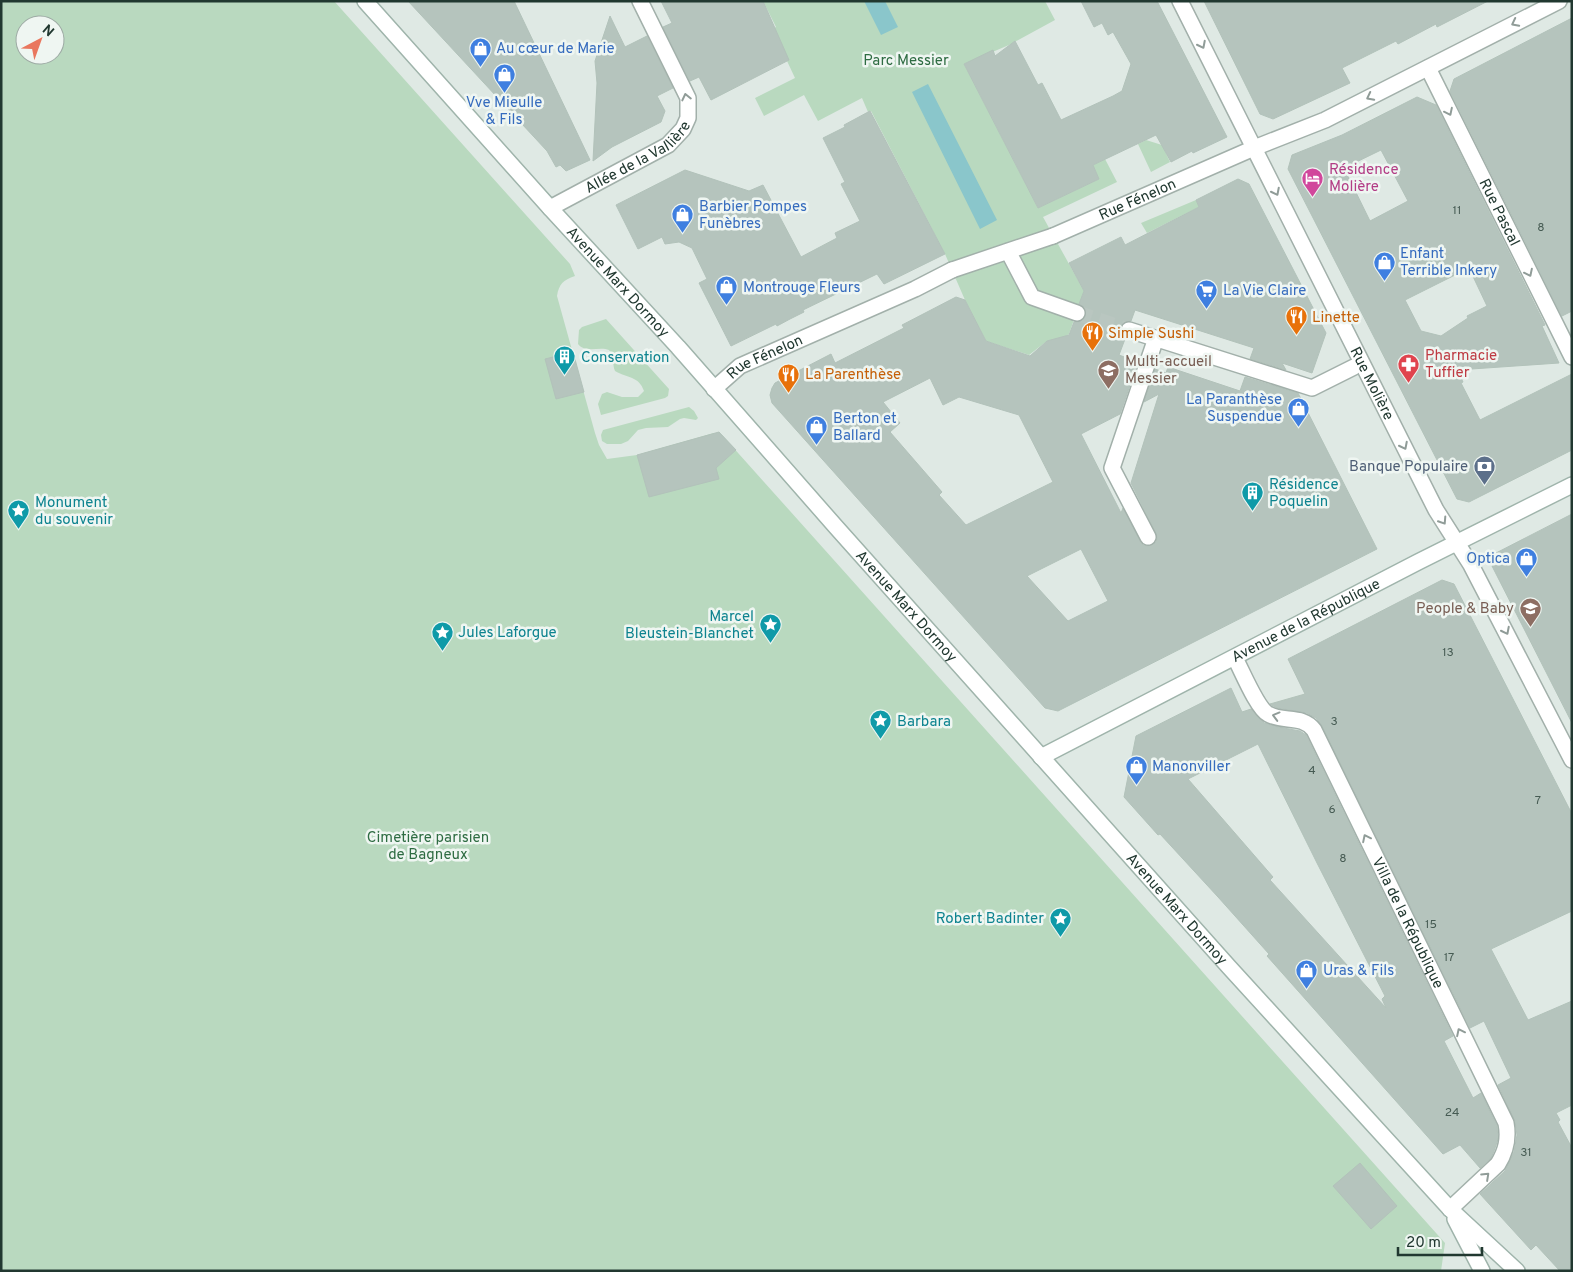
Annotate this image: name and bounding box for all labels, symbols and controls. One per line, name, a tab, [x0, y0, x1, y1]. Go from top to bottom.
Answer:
north arrow	[15, 15, 65, 65]
one-way arrow	[1511, 17, 1520, 27]
text: N	[38, 22, 57, 41]
shop icon: Au cœur de Marie	[468, 36, 492, 67]
place label: Au cœur de Marie	[496, 40, 614, 59]
one-way arrow	[1196, 40, 1206, 49]
park label: Parc Messier	[863, 52, 949, 71]
shop icon: Vve Mieulle & Fils	[492, 62, 516, 93]
one-way arrow	[1367, 91, 1376, 101]
one-way arrow	[682, 93, 692, 102]
place label: Vve Mieulle & Fils	[466, 94, 542, 130]
one-way arrow	[1443, 106, 1453, 115]
street label: Allée de la Vallière	[582, 119, 696, 199]
place label: Résidence Molière	[1329, 161, 1399, 197]
hotel icon: Résidence Molière	[1301, 166, 1325, 197]
street label: Rue Fénelon	[1096, 175, 1179, 226]
street label: Rue Pascal	[1474, 176, 1523, 250]
one-way arrow	[1270, 187, 1280, 196]
place label: Barbier Pompes Funèbres	[699, 198, 807, 234]
shop icon: Barbier Pompes Funèbres	[671, 203, 695, 234]
house number: 11	[1453, 203, 1461, 219]
house number: 8	[1537, 220, 1545, 236]
street label: Avenue Marx Dormoy	[561, 224, 673, 342]
place label: Enfant Terrible Inkery	[1400, 245, 1497, 281]
shop icon: Enfant Terrible Inkery	[1372, 250, 1396, 281]
one-way arrow	[1523, 268, 1534, 277]
shop icon: Montrouge Fleurs	[715, 275, 739, 306]
supermarket icon: La Vie Claire	[1195, 278, 1219, 309]
place label: Montrouge Fleurs	[743, 279, 861, 298]
place label: La Vie Claire	[1223, 282, 1306, 301]
restaurant icon: Linette	[1284, 305, 1308, 336]
place label: Linette	[1312, 309, 1360, 328]
restaurant icon: Simple Sushi	[1080, 321, 1104, 352]
place label: Simple Sushi	[1108, 325, 1194, 344]
street label: Rue Fénelon	[723, 331, 806, 384]
street label: Rue Molière	[1345, 344, 1397, 424]
building icon: Conservation	[553, 345, 577, 376]
place label: Pharmacie Tuffier	[1425, 347, 1497, 383]
place label: Conservation	[581, 349, 670, 368]
pharmacy icon: Pharmacie Tuffier	[1397, 352, 1421, 383]
place label: Multi-accueil Messier	[1125, 353, 1212, 389]
school or university icon: Multi-accueil Messier	[1097, 358, 1121, 389]
restaurant icon: La Parenthèse	[777, 362, 801, 393]
place label: La Parenthèse	[805, 366, 901, 385]
place label: La Paranthèse Suspendue	[1186, 391, 1282, 427]
shop icon: La Paranthèse Suspendue	[1286, 396, 1310, 427]
place label: Berton et Ballard	[833, 410, 897, 446]
shop icon: Berton et Ballard	[805, 415, 829, 446]
one-way arrow	[1398, 441, 1408, 450]
bank icon: Banque Populaire	[1472, 454, 1496, 485]
place label: Banque Populaire	[1349, 458, 1468, 477]
place label: Résidence Poquelin	[1269, 476, 1339, 512]
building icon: Résidence Poquelin	[1241, 481, 1265, 512]
place label: Monument du souvenir	[35, 494, 113, 530]
place icon: Monument du souvenir	[7, 499, 31, 530]
one-way arrow	[1437, 515, 1446, 525]
shop icon: Optica	[1514, 546, 1538, 577]
street label: Avenue Marx Dormoy	[850, 547, 960, 667]
place label: Optica	[1466, 550, 1510, 569]
street label: Avenue de la République	[1229, 575, 1384, 668]
school or university icon: People & Baby	[1518, 596, 1542, 627]
place label: People & Baby	[1416, 600, 1514, 619]
place label: Marcel Bleustein-Blanchet	[625, 608, 754, 644]
place icon: Marcel Bleustein-Blanchet	[758, 613, 782, 644]
place icon: Jules Laforgue	[430, 620, 454, 651]
place label: Jules Laforgue	[458, 624, 557, 643]
one-way arrow	[1500, 626, 1510, 635]
house number: 13	[1442, 645, 1454, 661]
place icon: Barbara	[869, 709, 893, 740]
one-way arrow	[1272, 712, 1280, 722]
place label: Barbara	[897, 713, 951, 732]
house number: 3	[1330, 714, 1338, 730]
shop icon: Manonviller	[1124, 754, 1148, 785]
place label: Manonviller	[1152, 758, 1231, 777]
house number: 4	[1308, 763, 1316, 779]
house number: 7	[1535, 793, 1541, 809]
house number: 6	[1328, 802, 1336, 818]
park label: Cimetière parisien de Bagneux	[367, 829, 489, 865]
one-way arrow	[1362, 835, 1372, 844]
street label: Avenue Marx Dormoy	[1121, 850, 1231, 970]
house number: 8	[1339, 851, 1347, 867]
street label: Villa de la République	[1367, 855, 1447, 992]
place icon: Robert Badinter	[1048, 906, 1072, 937]
place label: Robert Badinter	[936, 910, 1044, 929]
house number: 15	[1425, 917, 1437, 933]
house number: 17	[1444, 950, 1454, 966]
shop icon: Uras & Fils	[1295, 958, 1319, 989]
place label: Uras & Fils	[1323, 962, 1394, 981]
one-way arrow	[1456, 1028, 1466, 1037]
house number: 24	[1445, 1105, 1459, 1121]
house number: 31	[1520, 1145, 1532, 1161]
one-way arrow	[1480, 1173, 1489, 1182]
scale bar	[1398, 1224, 1482, 1256]
text: 20 m	[1406, 1234, 1441, 1253]

